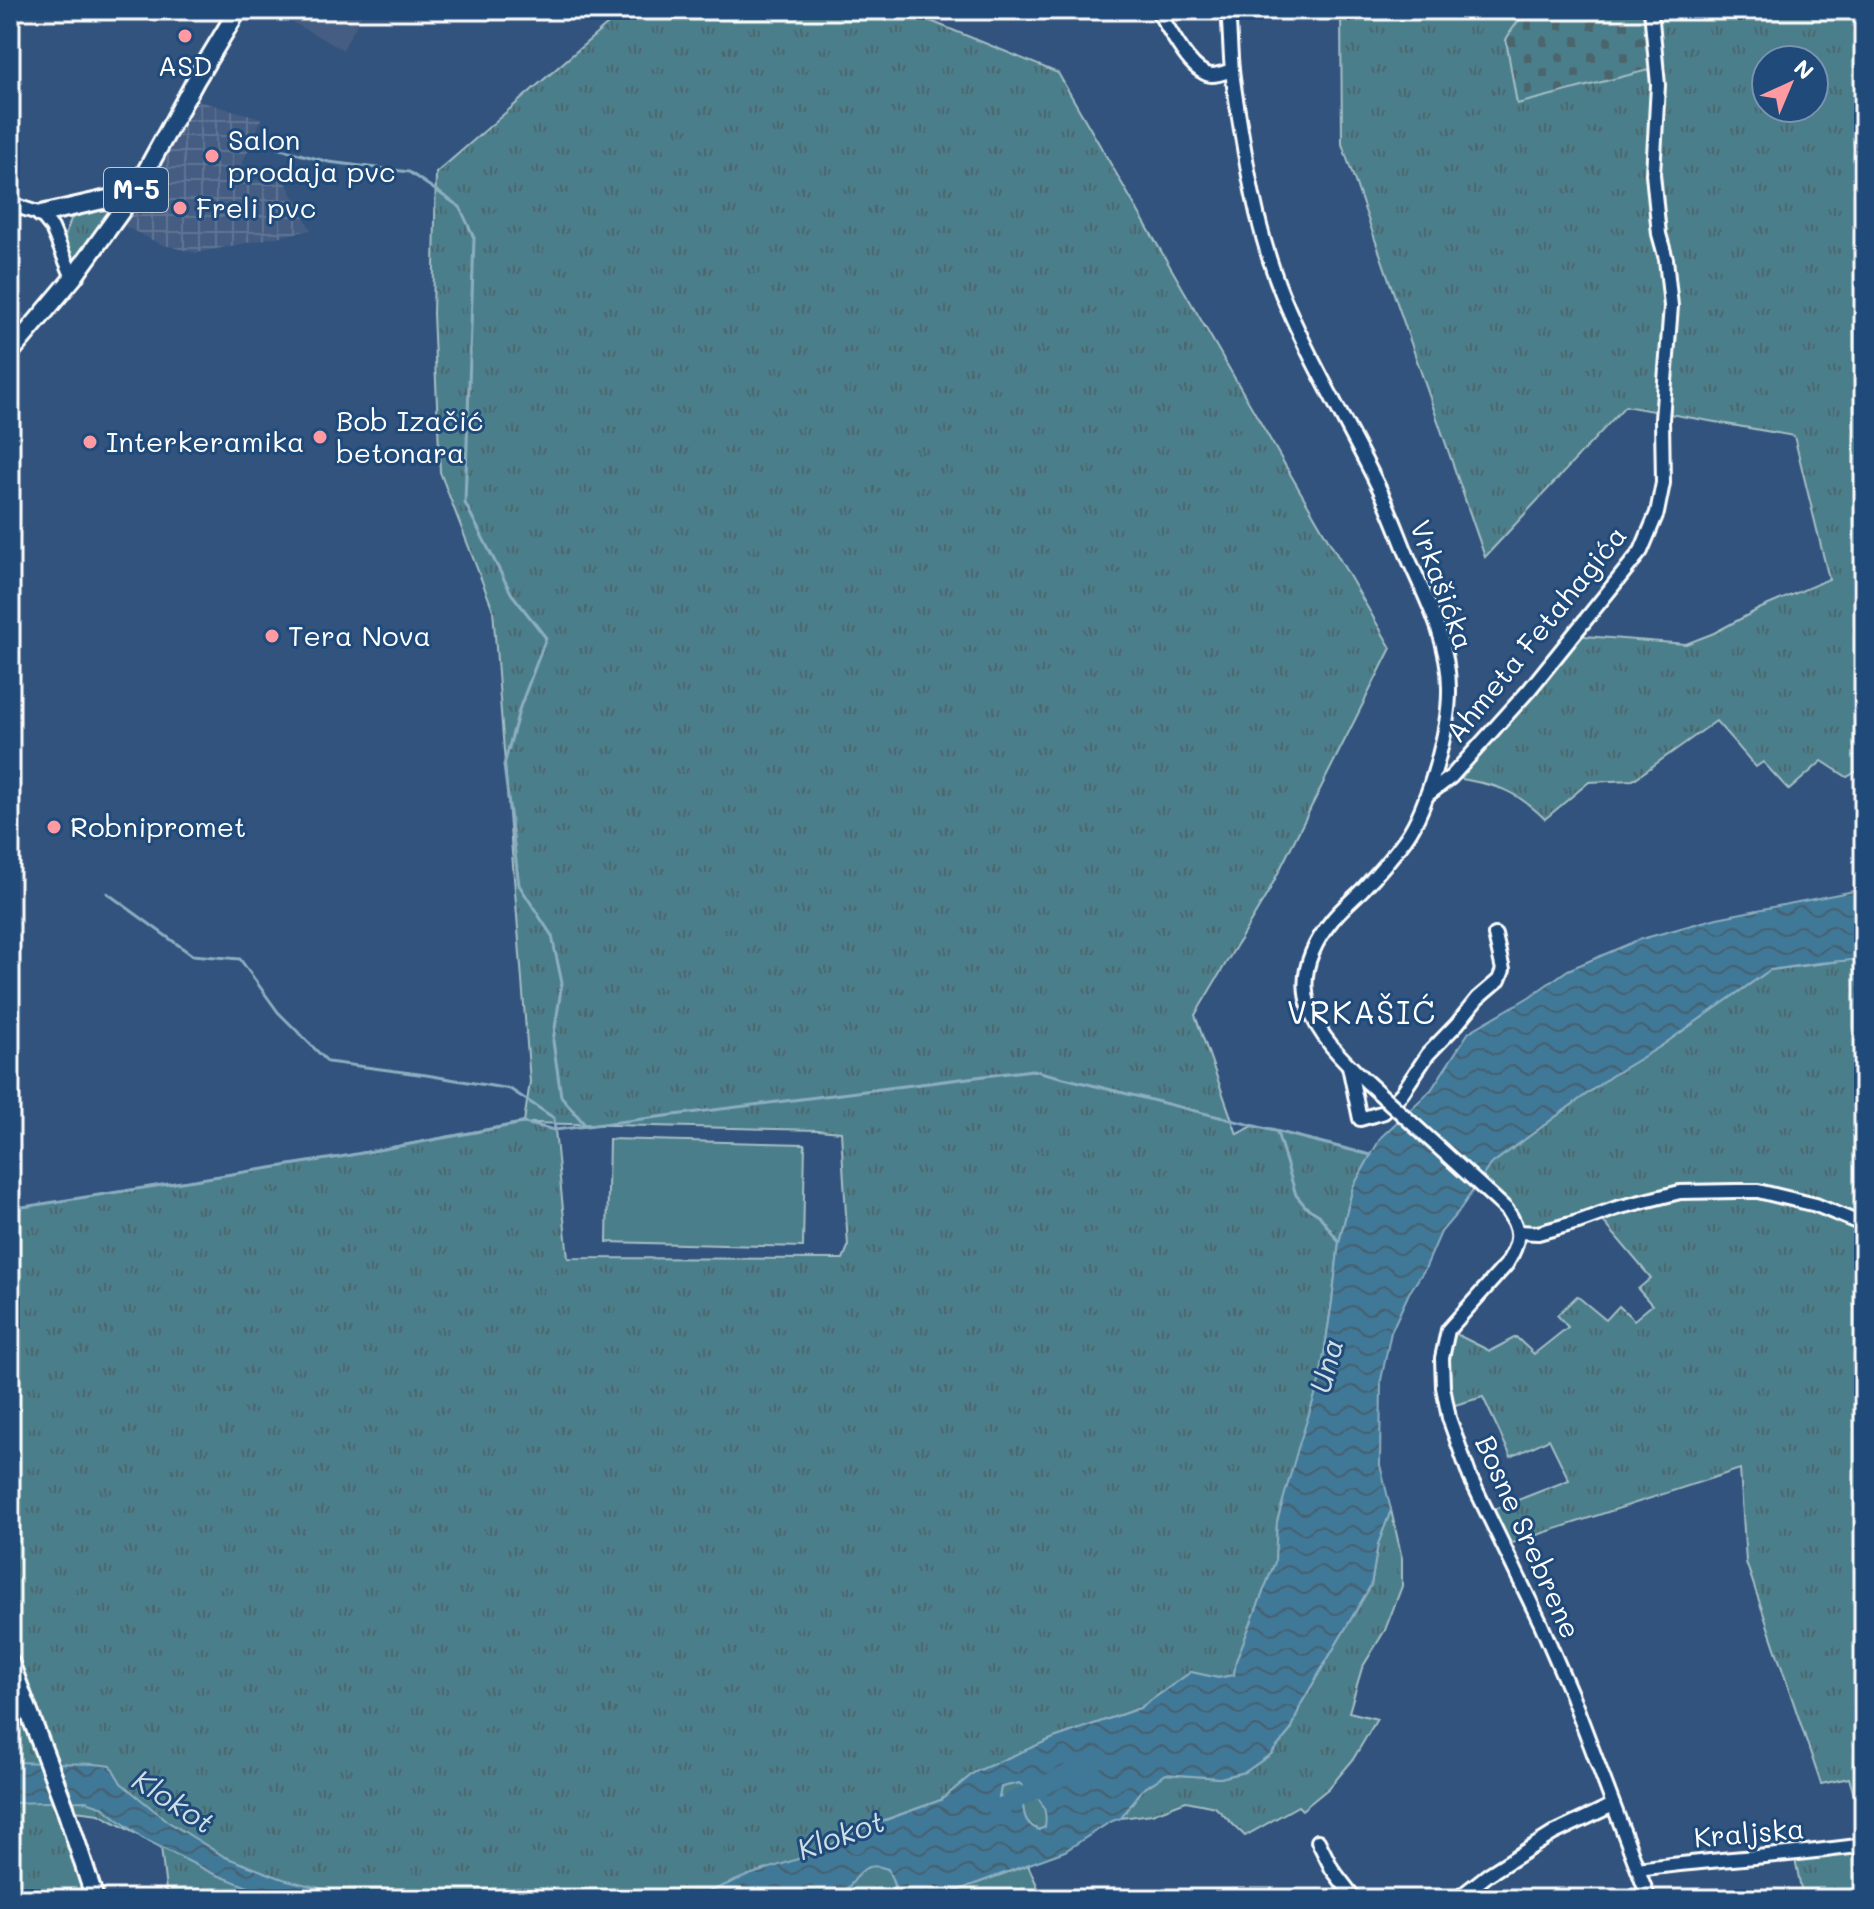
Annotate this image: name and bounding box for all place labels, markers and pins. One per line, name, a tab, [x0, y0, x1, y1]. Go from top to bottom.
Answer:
marker: ASD	[176, 27, 194, 45]
place label: ASD	[158, 47, 212, 83]
place label: Salon prodaja pvc	[228, 121, 396, 189]
marker: Salon prodaja pvc	[203, 147, 221, 165]
place label: Freli pvc	[196, 189, 316, 225]
marker: Freli pvc	[171, 199, 189, 217]
place label: Bob Izačić betonara	[336, 402, 484, 470]
place label: Interkeramika	[106, 423, 304, 459]
marker: Bob Izačić betonara	[311, 428, 329, 446]
marker: Interkeramika	[81, 433, 99, 451]
place label: Tera Nova	[288, 617, 431, 653]
marker: Tera Nova	[263, 627, 281, 645]
place label: Robnipromet	[70, 808, 246, 844]
marker: Robnipromet	[45, 818, 63, 836]

